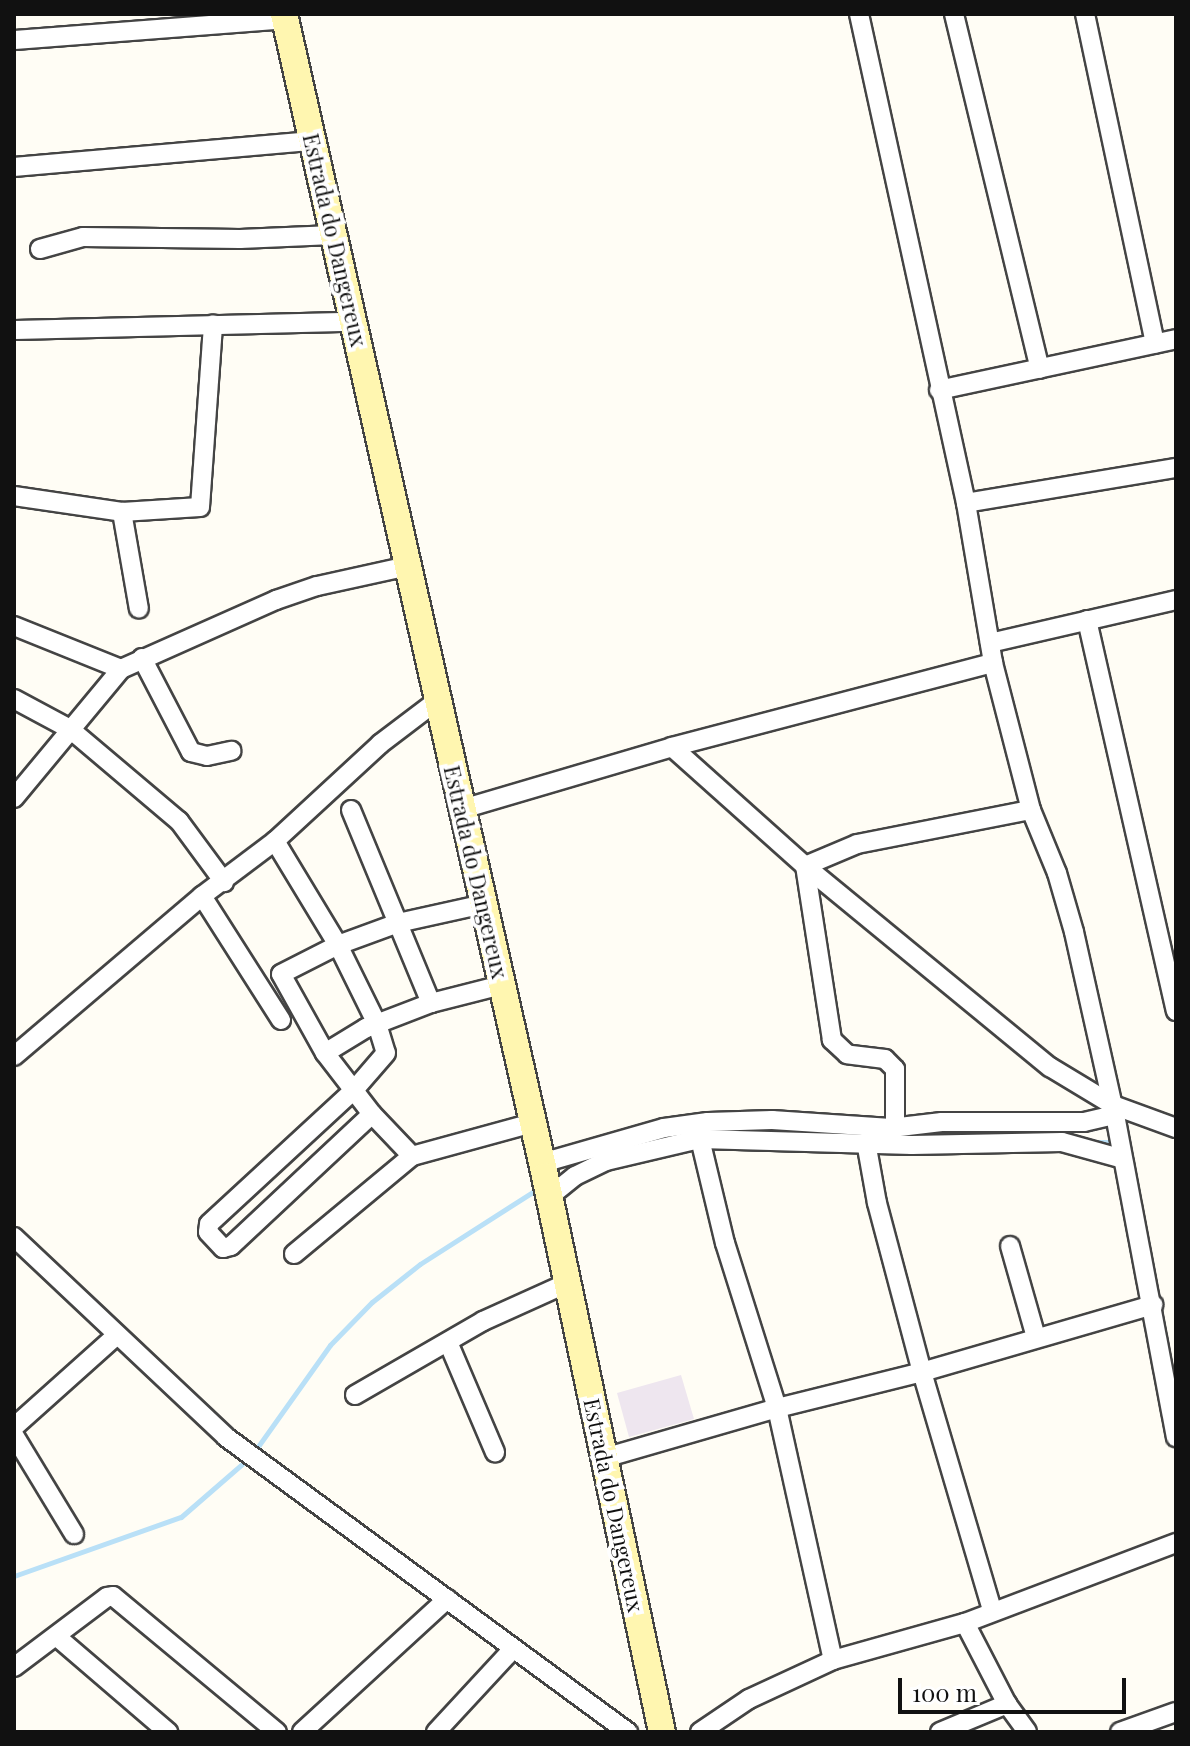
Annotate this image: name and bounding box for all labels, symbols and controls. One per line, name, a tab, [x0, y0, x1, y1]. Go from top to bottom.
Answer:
street label: Estrada do Dangereux	[298, 131, 372, 349]
street label: Estrada do Dangereux	[439, 763, 513, 981]
street label: Estrada do Dangereux	[578, 1396, 650, 1614]
scale bar	[902, 1662, 1130, 1712]
text: 100 m	[912, 1676, 977, 1708]

